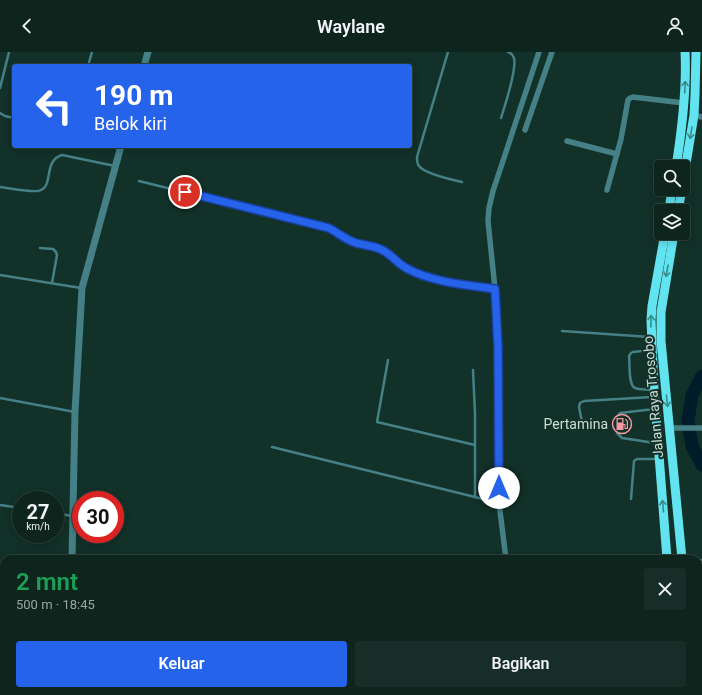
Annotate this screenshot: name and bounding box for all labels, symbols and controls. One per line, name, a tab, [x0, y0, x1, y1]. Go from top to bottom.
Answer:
icon: back	[16, 15, 38, 37]
icon: person	[664, 15, 686, 37]
text: Waylane	[317, 16, 385, 37]
text: 190 m	[94, 79, 173, 112]
icon: left	[28, 80, 80, 132]
one-way arrow	[681, 81, 689, 94]
text: Belok kiri	[94, 113, 167, 134]
one-way arrow	[687, 126, 695, 139]
map controls	[654, 160, 690, 240]
button: search	[654, 160, 690, 196]
pin	[168, 175, 202, 209]
icon: arrive	[174, 181, 196, 203]
button: layers	[654, 204, 690, 240]
one-way arrow	[663, 264, 671, 277]
one-way arrow	[648, 315, 655, 328]
street label: Jalan Raya Trosobo	[640, 335, 666, 459]
one-way arrow	[663, 394, 670, 407]
fuel station icon: Pertamina	[611, 413, 633, 435]
place label: Pertamina	[544, 416, 608, 432]
position arrow	[478, 467, 520, 509]
speed limit sign: 30	[72, 491, 124, 543]
text: 27	[27, 500, 49, 524]
one-way arrow	[659, 500, 666, 513]
text: km/h	[26, 521, 50, 532]
text: 2 mnt	[16, 568, 78, 596]
button: close	[644, 568, 686, 610]
text: 500 m · 18:45	[16, 597, 95, 612]
button: Keluar	[16, 641, 347, 687]
button: Bagikan	[355, 641, 686, 687]

